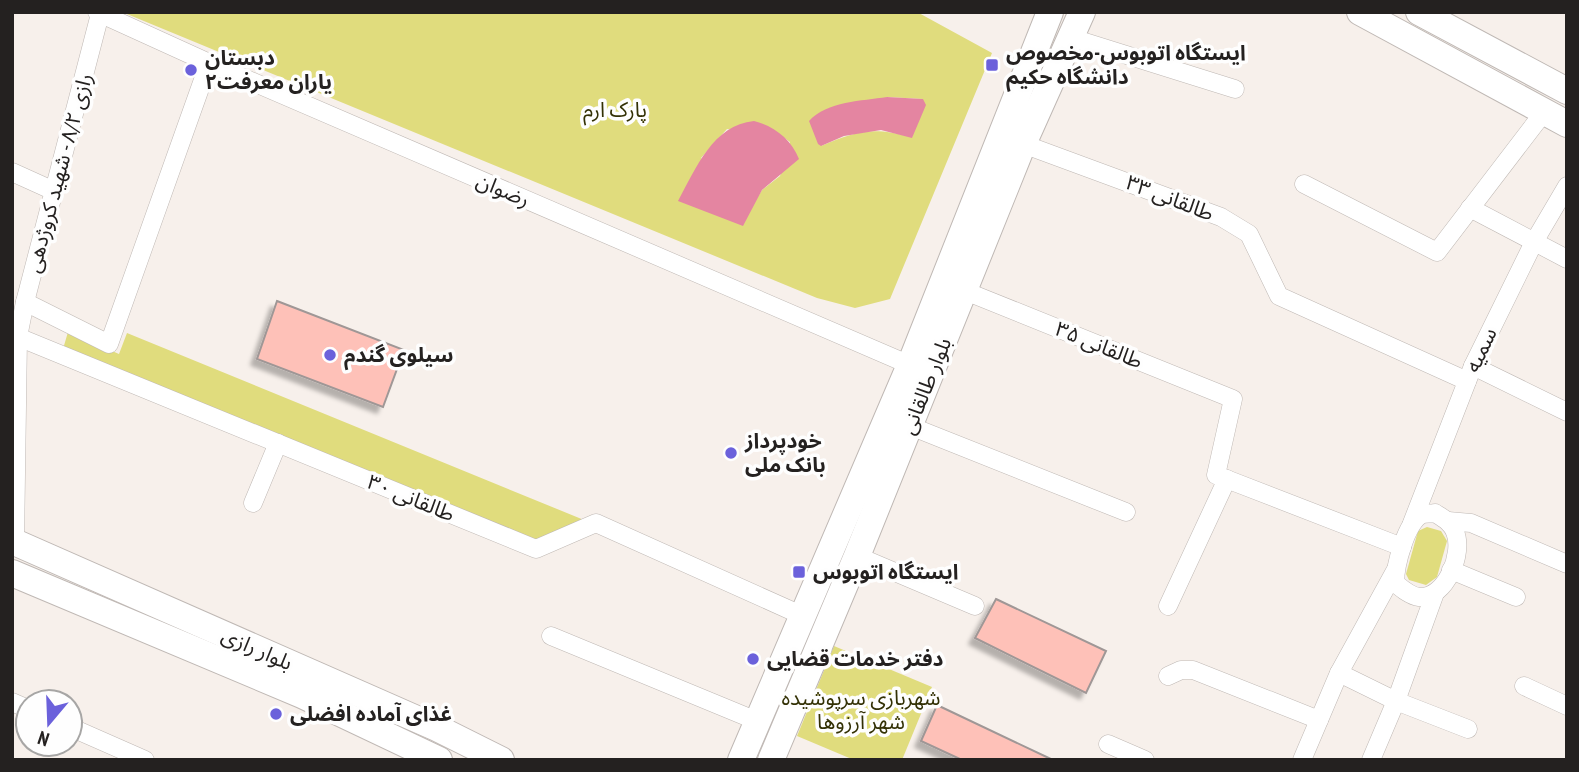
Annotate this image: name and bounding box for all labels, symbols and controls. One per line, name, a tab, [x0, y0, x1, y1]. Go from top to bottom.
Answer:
place label: ایستگاه اتوبوس-مخصوص دانشگاه حکیم	[1006, 39, 1246, 92]
place label: دبستان یاران معرفت۲	[205, 44, 332, 95]
marker: ایستگاه اتوبوس-مخصوص دانشگاه حکیم	[984, 57, 1000, 73]
marker: دبستان یاران معرفت۲	[183, 62, 199, 78]
street label: رازی ۸/۲ - شهید کروژدهی	[19, 70, 98, 276]
park label: پارک ارم	[583, 96, 647, 126]
street label: رضوان	[472, 166, 534, 213]
street label: طالقانی ۳۳	[1122, 168, 1218, 227]
street label: طالقانی ۳۵	[1052, 315, 1147, 374]
street label: سمیه	[1458, 323, 1503, 377]
street label: بلوار طالقانی	[894, 333, 957, 438]
place label: سیلوی گندم	[344, 341, 453, 371]
marker: سیلوی گندم	[322, 347, 338, 363]
place label: خودپرداز بانک ملی	[744, 427, 826, 478]
marker: خودپرداز بانک ملی	[723, 445, 739, 461]
street label: طالقانی ۳۰	[364, 468, 459, 527]
place label: ایستگاه اتوبوس	[813, 558, 959, 585]
marker: ایستگاه اتوبوس	[791, 564, 807, 580]
street label: بلوار رازی	[218, 621, 297, 676]
place label: دفتر خدمات قضایی	[767, 645, 944, 672]
marker: دفتر خدمات قضایی	[745, 651, 761, 667]
park label: شهربازی سرپوشیده شهر آرزوها	[782, 684, 941, 735]
north arrow	[14, 688, 84, 758]
place label: غذای آماده افضلی	[290, 700, 452, 727]
marker: غذای آماده افضلی	[268, 706, 284, 722]
text: N	[35, 726, 52, 752]

